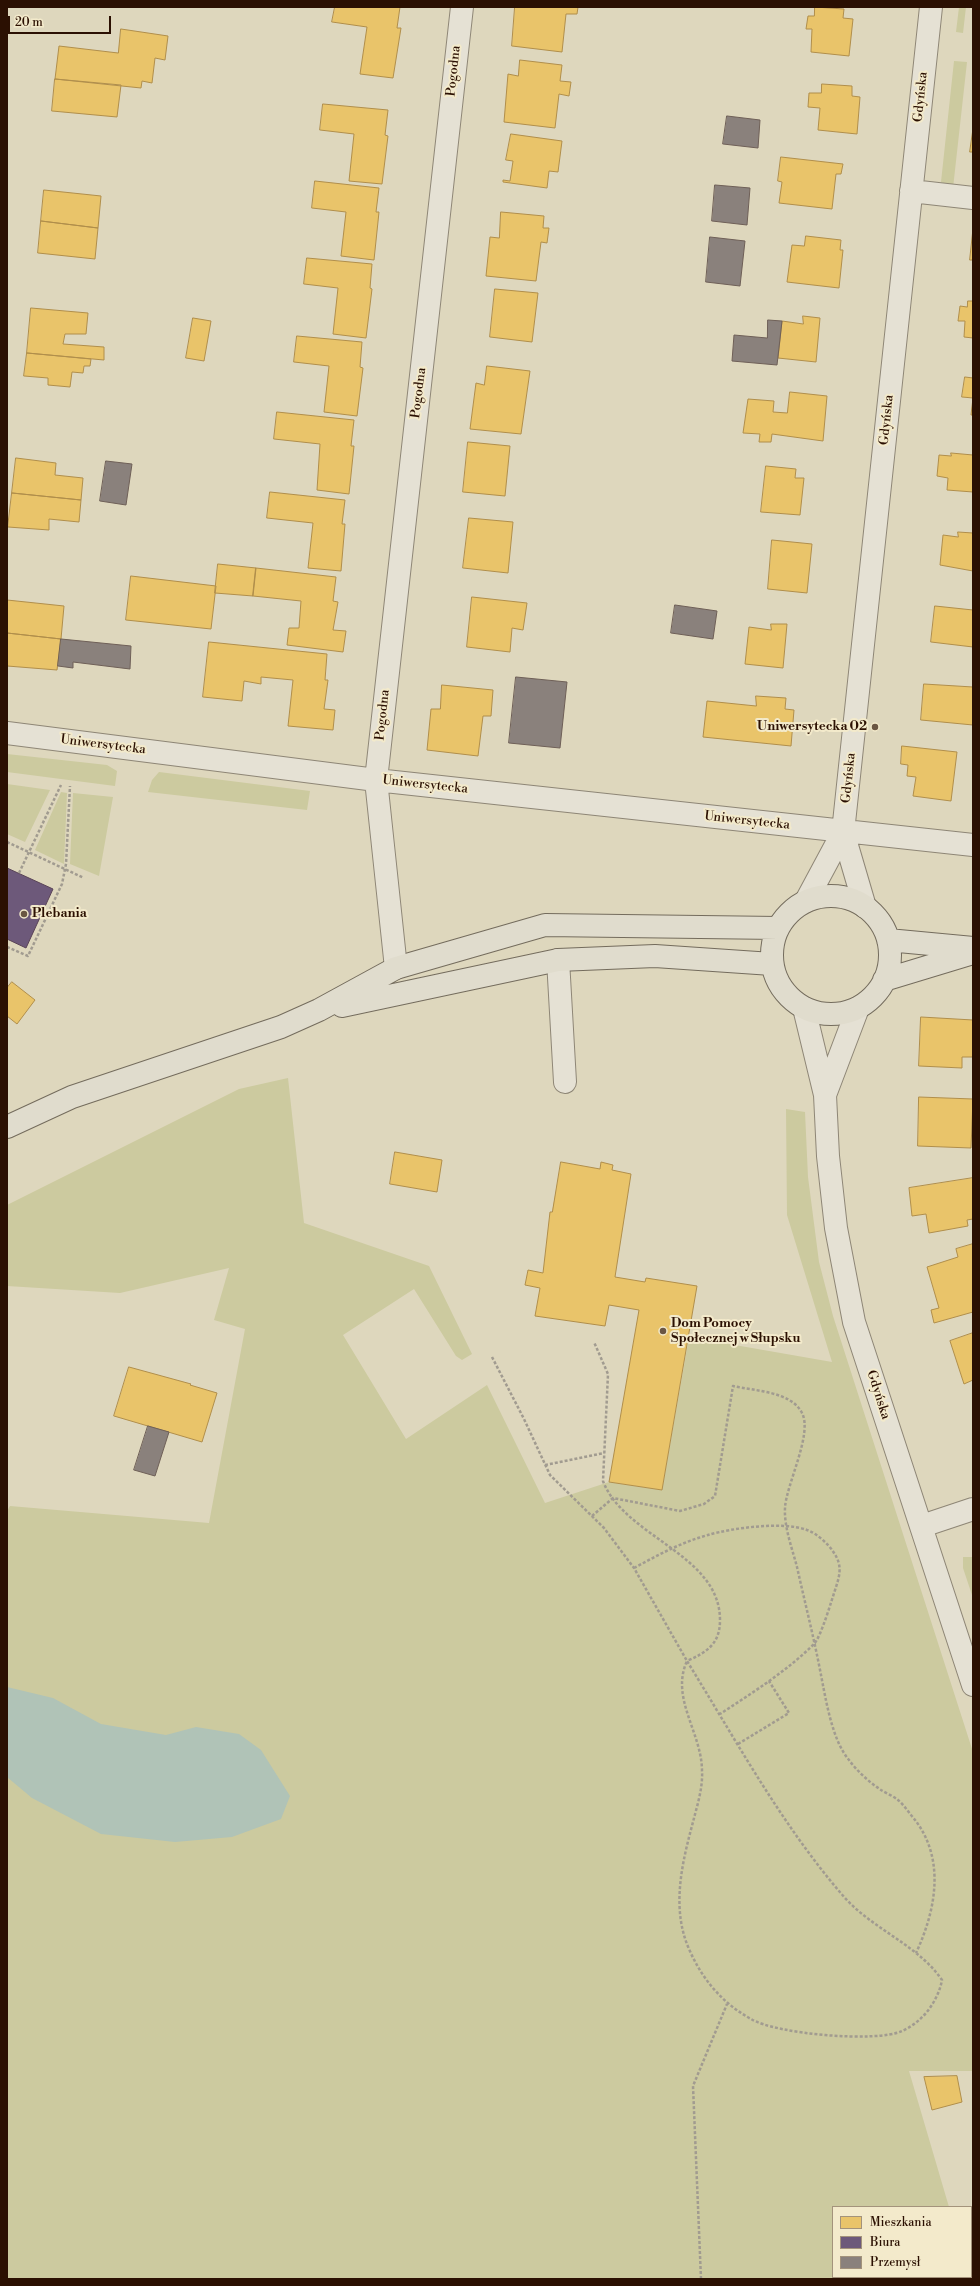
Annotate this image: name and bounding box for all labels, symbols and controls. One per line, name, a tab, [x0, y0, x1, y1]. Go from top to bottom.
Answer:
scale bar	[10, 8, 113, 34]
text: 20 m	[15, 15, 43, 30]
street label: Pogodna	[444, 45, 464, 97]
street label: Gdyńska	[911, 71, 931, 123]
street label: Pogodna	[408, 367, 430, 419]
street label: Gdyńska	[877, 394, 897, 446]
street label: Pogodna	[373, 689, 393, 741]
place label: Uniwersytecka 02	[757, 719, 867, 735]
marker: Uniwersytecka 02	[870, 722, 880, 732]
street label: Uniwersytecka	[59, 732, 147, 758]
street label: Gdyńska	[839, 752, 859, 804]
street label: Uniwersytecka	[381, 773, 469, 797]
street label: Uniwersytecka	[703, 809, 791, 833]
place label: Plebania	[32, 906, 87, 922]
marker: Plebania	[19, 909, 29, 919]
place label: Dom Pomocy Społecznej w Słupsku	[671, 1316, 800, 1347]
marker: Dom Pomocy Społecznej w Słupsku	[658, 1326, 668, 1336]
street label: Gdyńska	[863, 1368, 893, 1422]
legend	[832, 2206, 972, 2278]
text: Mieszkania	[870, 2215, 932, 2230]
text: Biura	[870, 2235, 900, 2250]
text: Przemysł	[870, 2255, 920, 2270]

